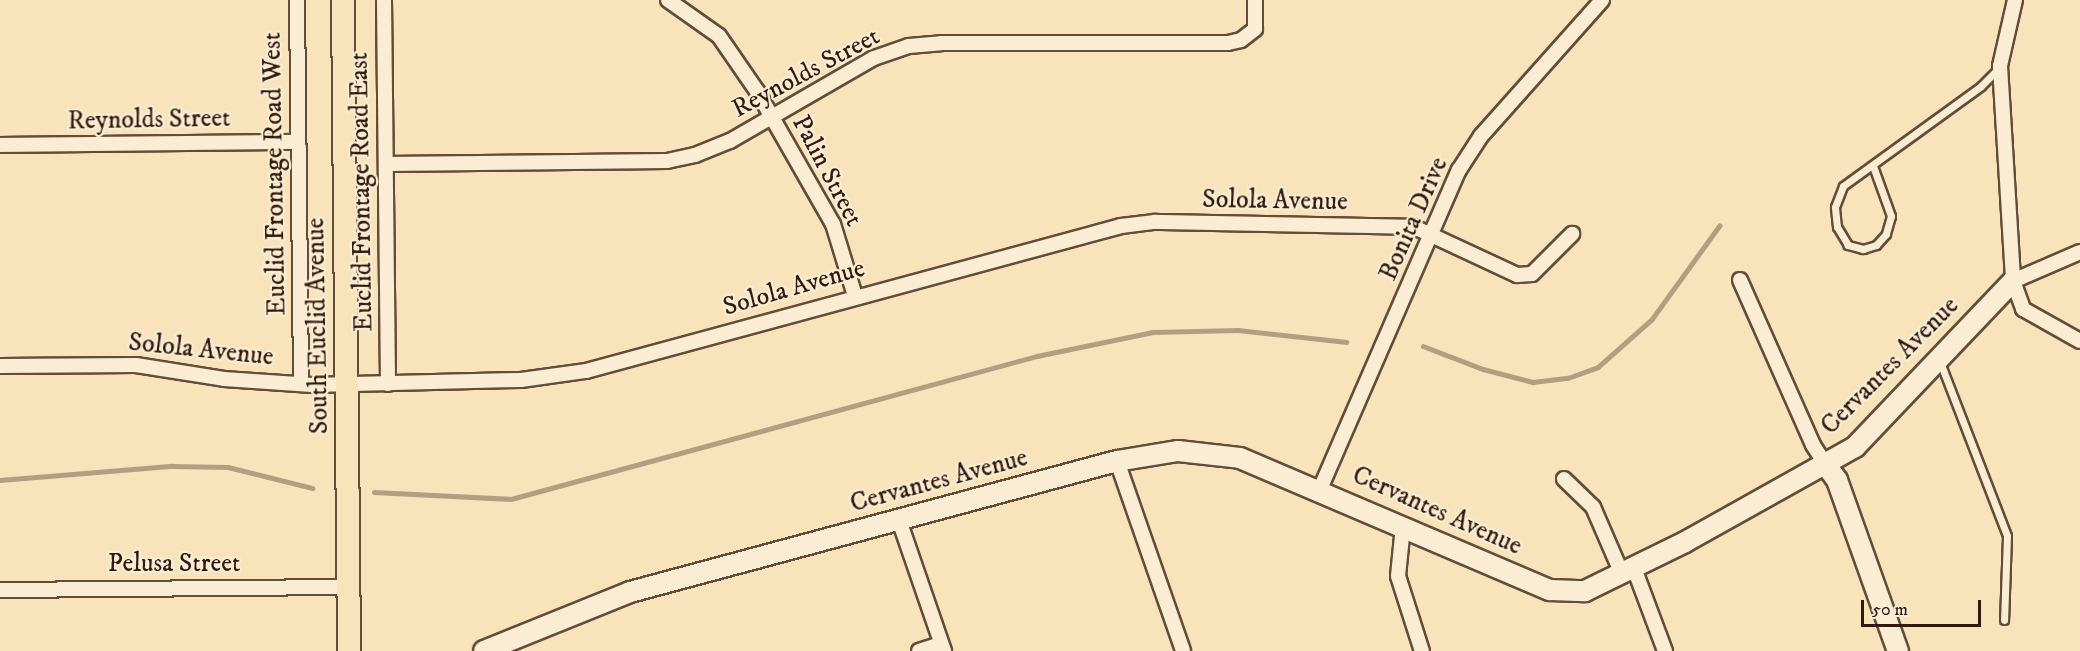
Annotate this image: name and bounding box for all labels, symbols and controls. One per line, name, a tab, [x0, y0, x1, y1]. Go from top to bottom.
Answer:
street label: Reynolds Street	[727, 21, 885, 125]
street label: Euclid Frontage Road West	[257, 32, 293, 316]
street label: Euclid Frontage Road East	[344, 52, 380, 332]
street label: Reynolds Street	[67, 103, 231, 137]
street label: Palin Street	[785, 110, 869, 232]
street label: Bonita Drive	[1373, 152, 1455, 286]
street label: Solola Avenue	[1202, 184, 1348, 218]
street label: South Euclid Avenue	[301, 217, 335, 435]
street label: Solola Avenue	[720, 253, 868, 323]
street label: Cervantes Avenue	[1815, 291, 1965, 441]
street label: Solola Avenue	[127, 327, 275, 373]
street label: Cervantes Avenue	[847, 442, 1031, 520]
street label: Cervantes Avenue	[1347, 460, 1527, 562]
street label: Pelusa Street	[108, 548, 240, 580]
scale bar	[1864, 588, 1984, 626]
text: 50 m	[1872, 599, 1908, 621]

